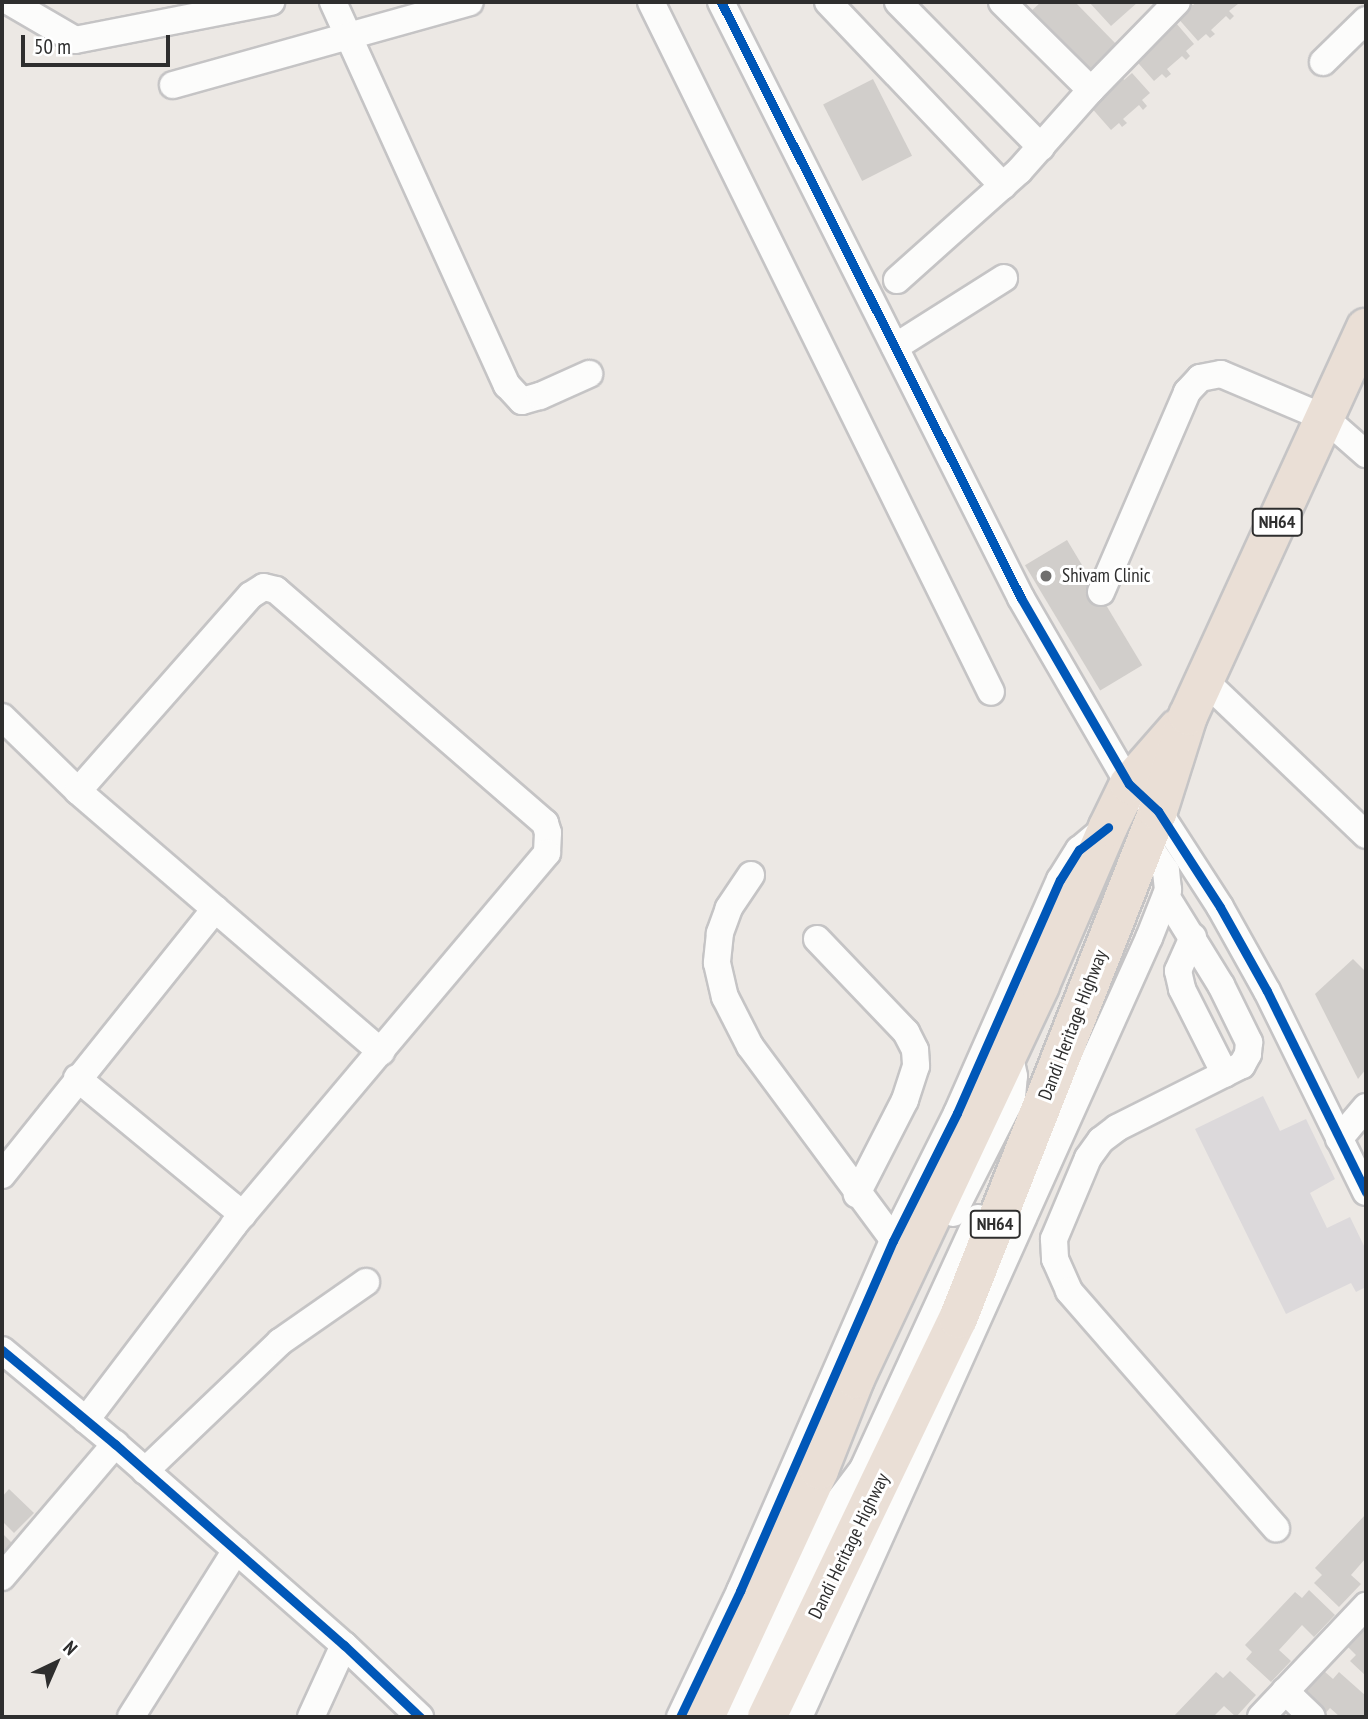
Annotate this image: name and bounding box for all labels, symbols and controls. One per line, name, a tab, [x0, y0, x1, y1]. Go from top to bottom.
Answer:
scale bar	[24, 21, 173, 65]
text: 50 m	[34, 33, 71, 60]
road number: NH64	[1251, 508, 1303, 536]
place label: Shivam Clinic	[1062, 565, 1150, 587]
marker: Shivam Clinic	[1036, 566, 1056, 586]
street label: Dandi Heritage Highway	[1034, 947, 1112, 1103]
road number: NH64	[969, 1210, 1021, 1238]
street label: Dandi Heritage Highway	[804, 1469, 894, 1623]
north arrow	[21, 1628, 91, 1698]
text: N	[59, 1636, 83, 1660]

